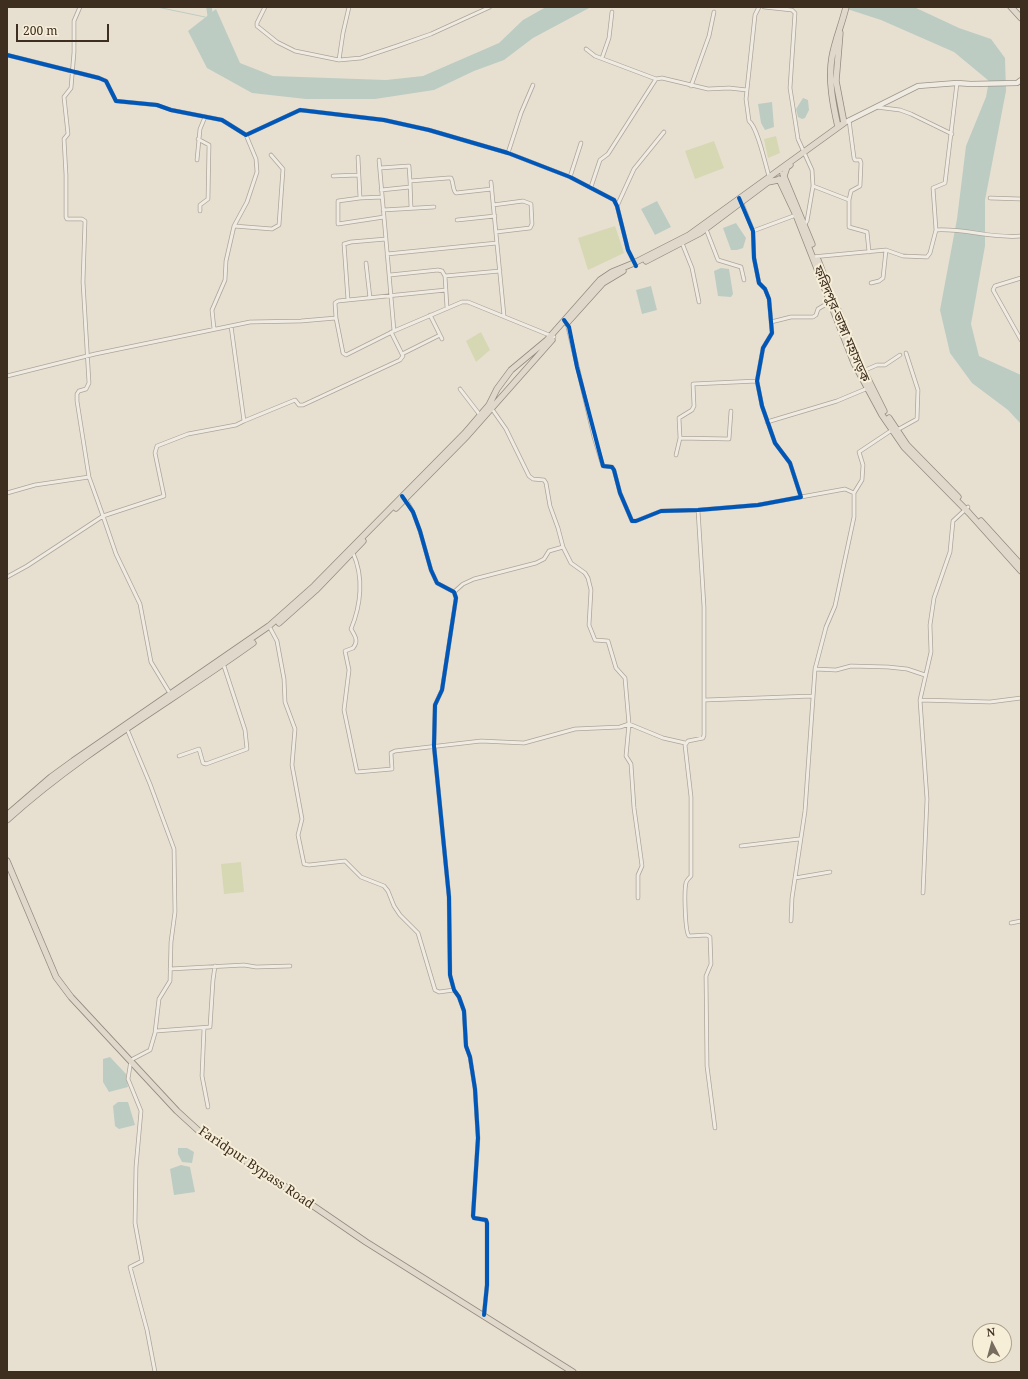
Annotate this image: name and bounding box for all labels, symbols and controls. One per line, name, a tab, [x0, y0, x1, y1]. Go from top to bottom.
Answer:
scale bar	[18, 16, 111, 42]
text: 200 m	[23, 22, 58, 39]
street label: ফরিদপুর-ভাঙ্গা মহাসড়ক	[809, 263, 873, 385]
street label: Faridpur Bypass Road	[195, 1124, 317, 1212]
north arrow	[972, 1323, 1012, 1363]
text: N	[986, 1324, 996, 1339]

